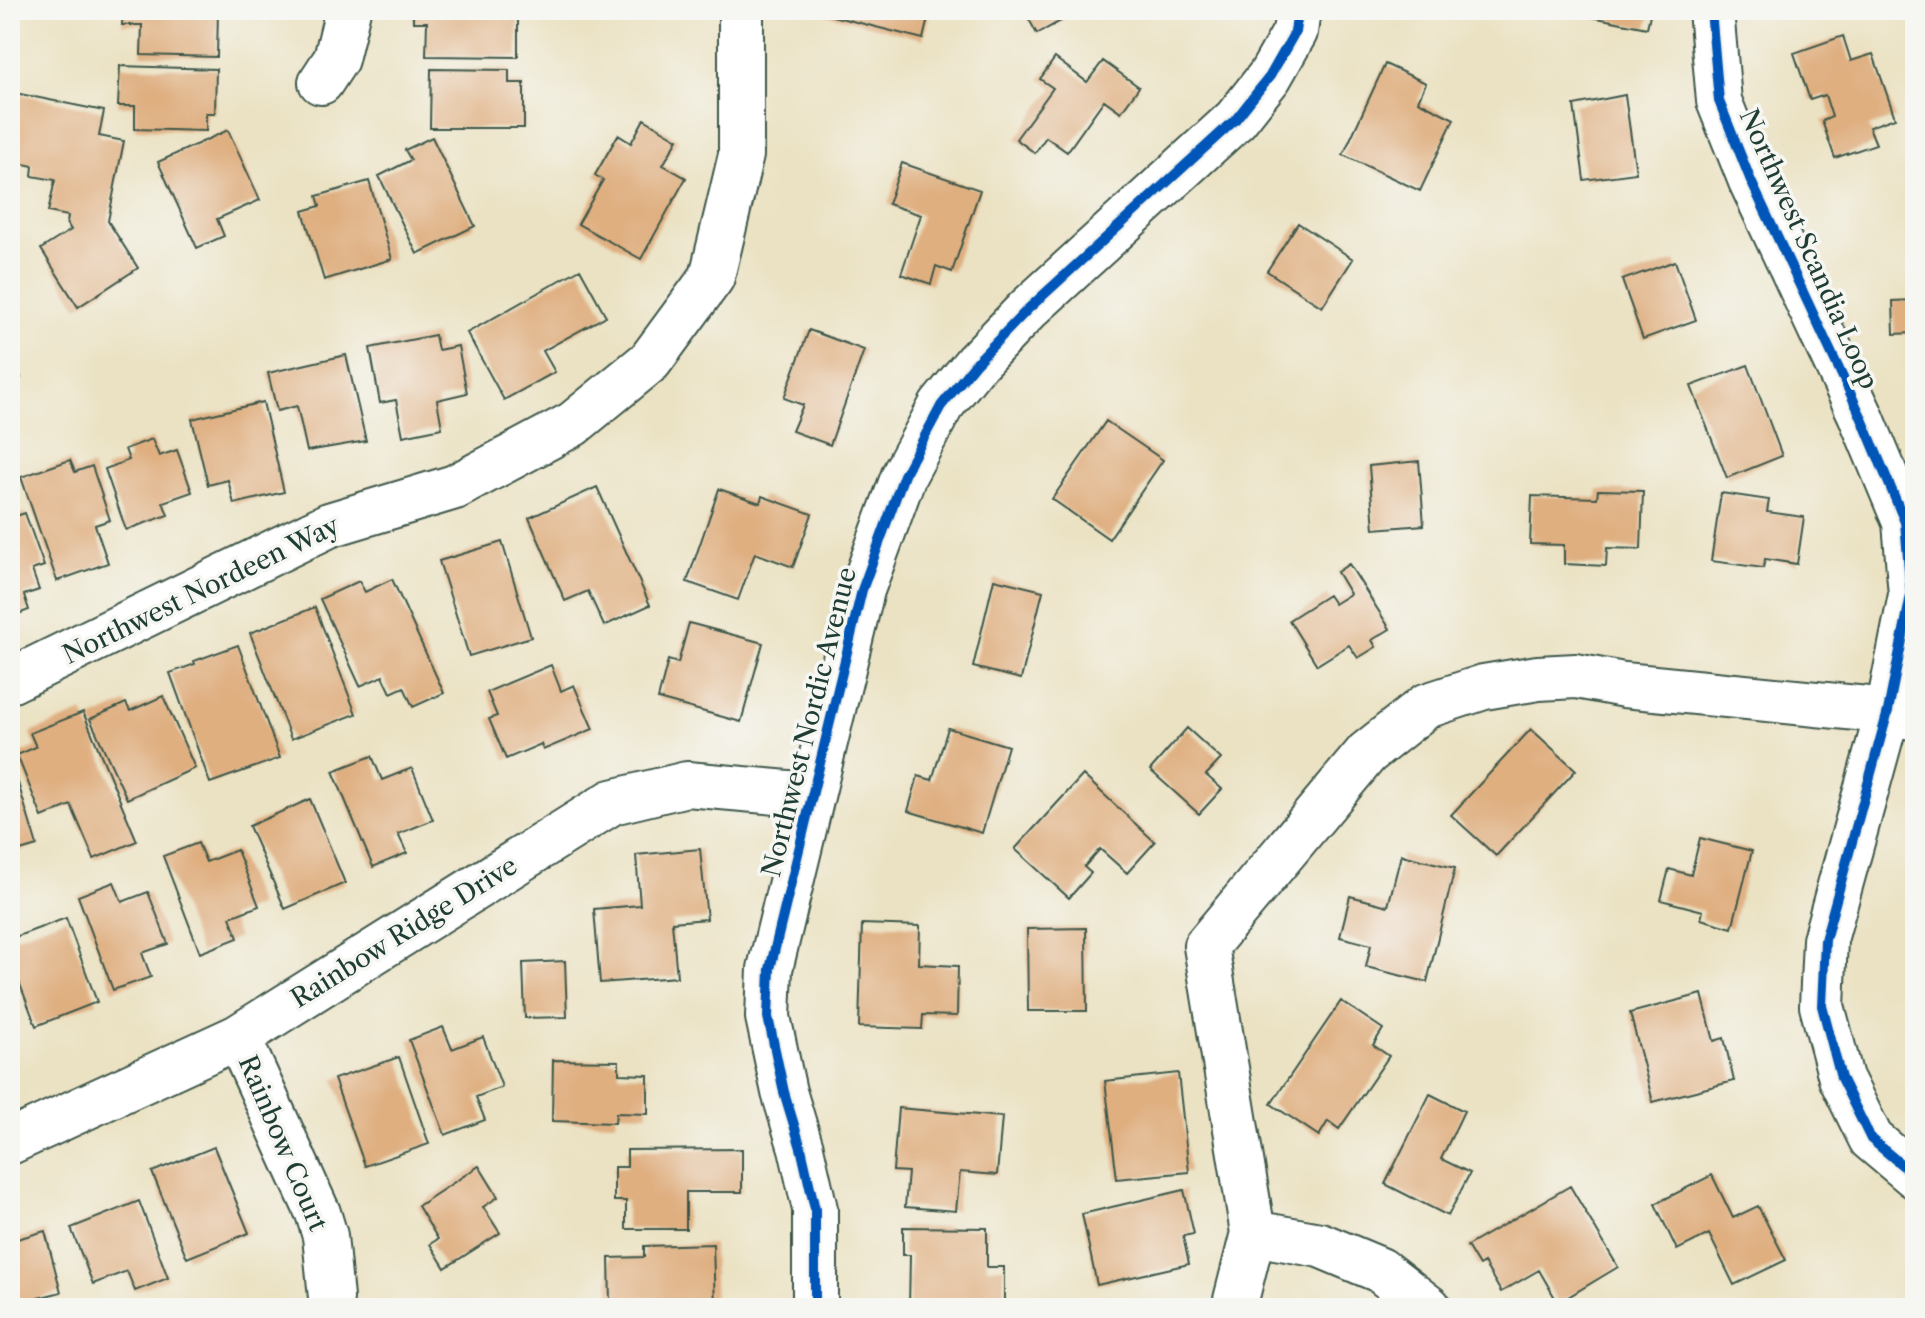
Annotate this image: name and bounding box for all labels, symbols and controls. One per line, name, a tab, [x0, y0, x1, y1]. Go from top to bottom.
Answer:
street label: Northwest Scandia Loop	[1733, 104, 1885, 394]
street label: Northwest Nordeen Way	[58, 509, 345, 671]
street label: Northwest Nordic Avenue	[755, 564, 863, 880]
street label: Rainbow Ridge Drive	[285, 849, 523, 1015]
street label: Rainbow Court	[232, 1050, 335, 1236]

